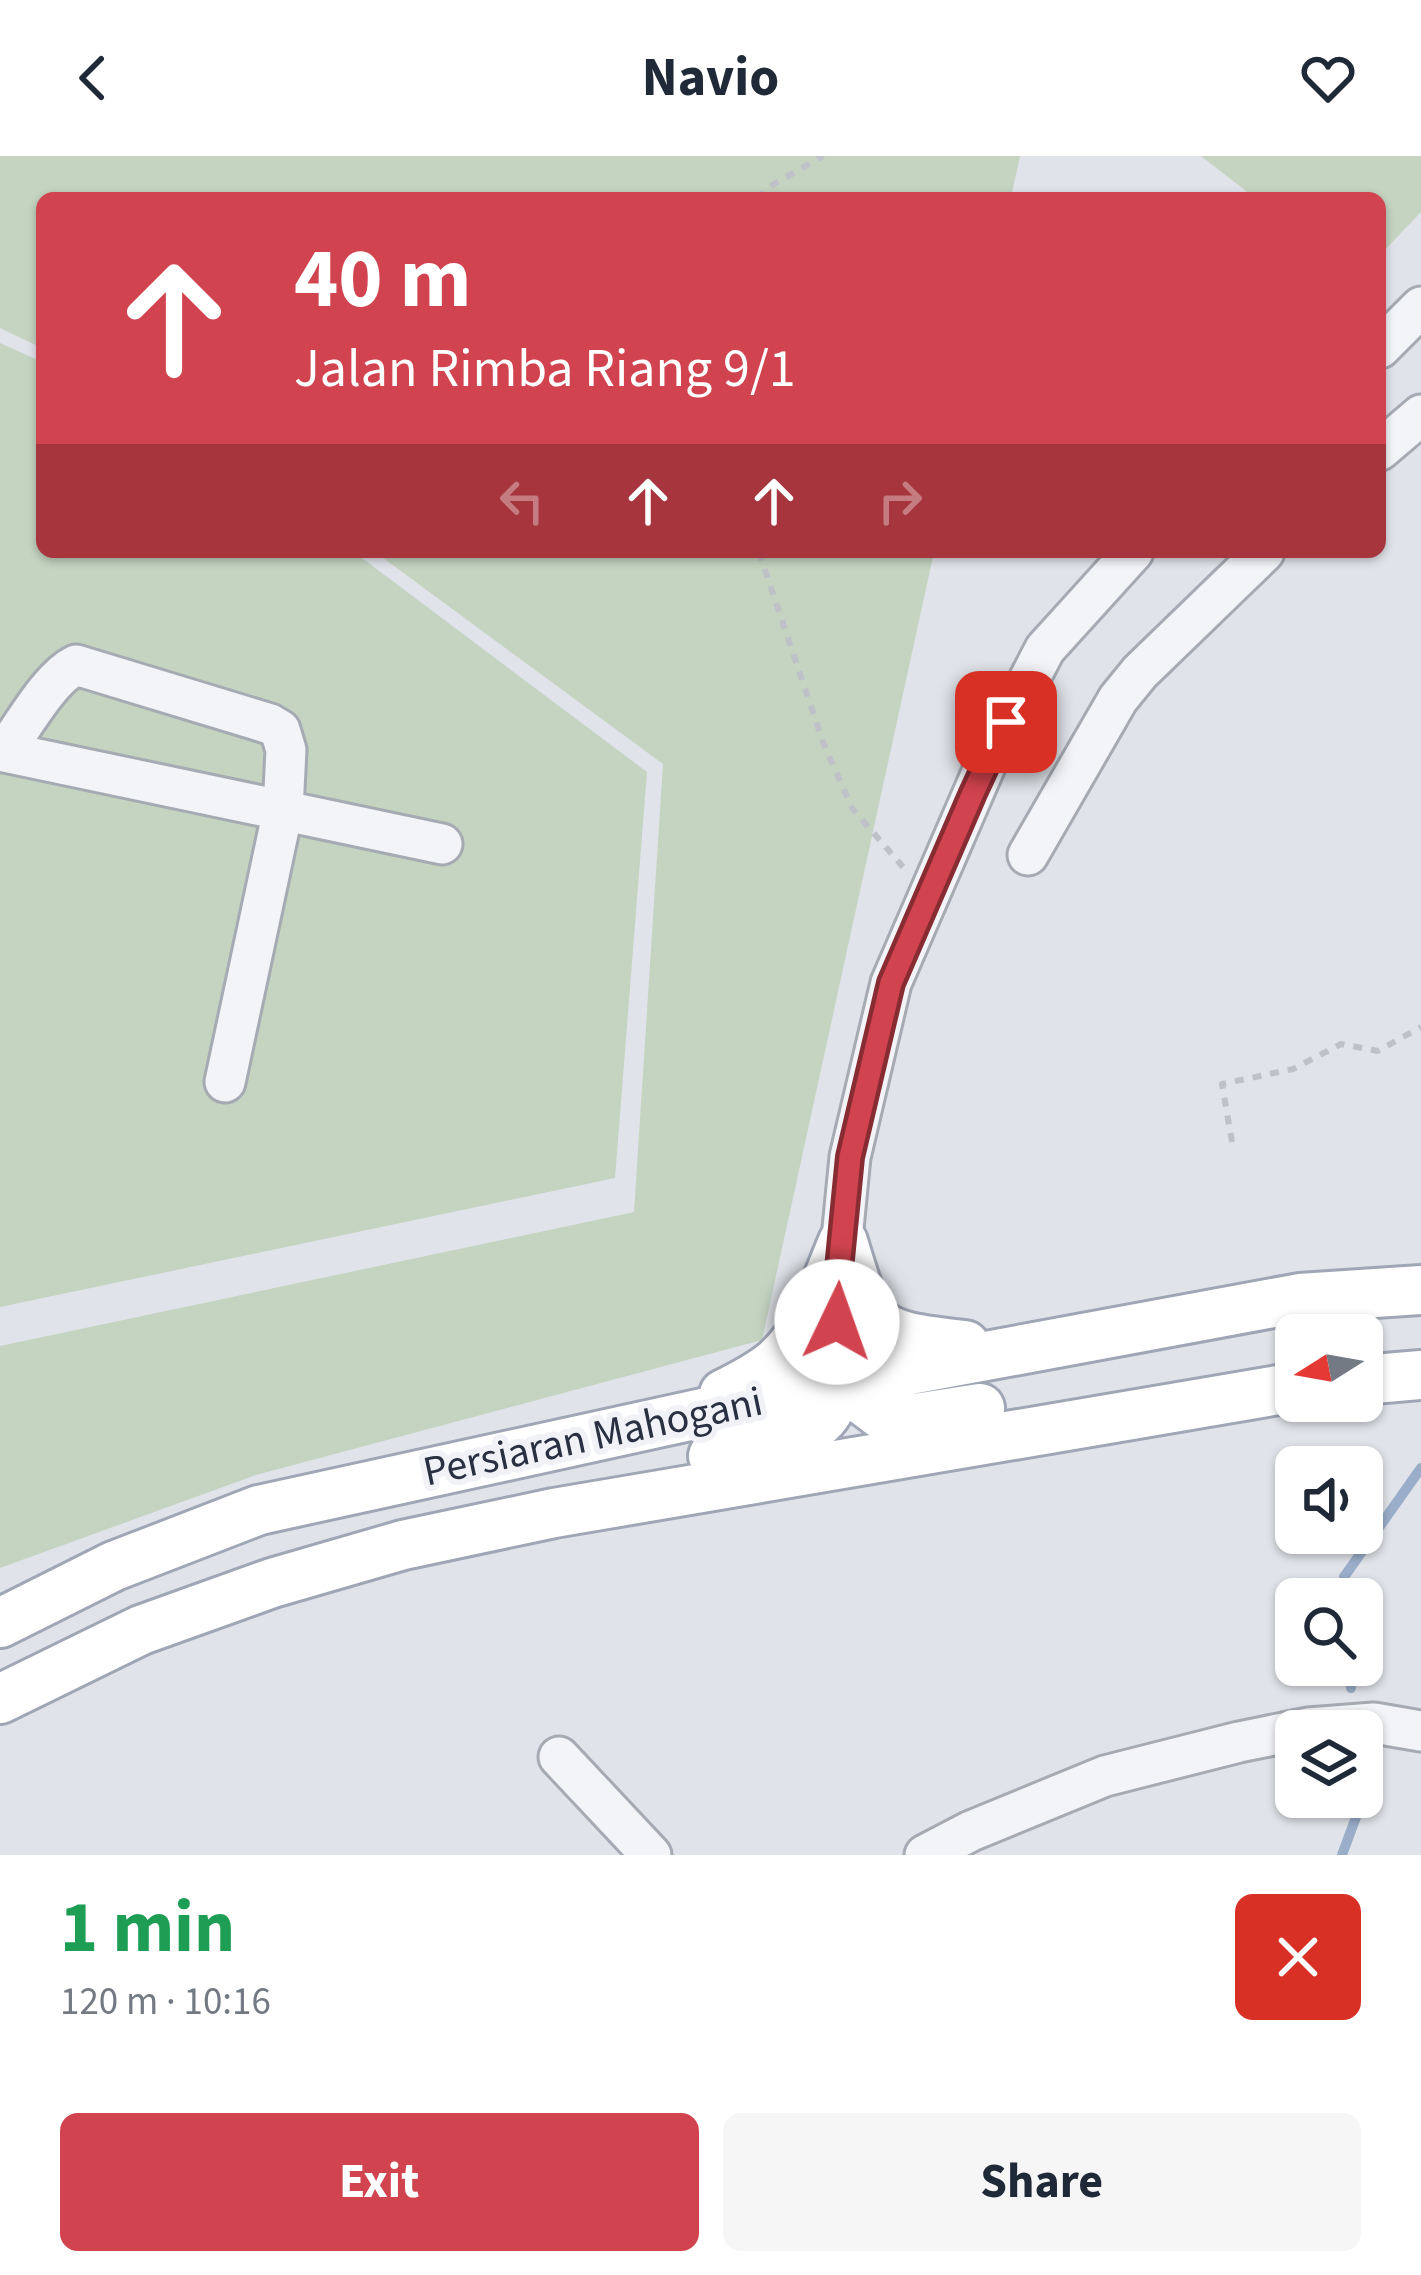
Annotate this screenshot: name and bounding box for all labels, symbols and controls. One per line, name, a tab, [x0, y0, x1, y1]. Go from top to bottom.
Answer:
text: Navio	[642, 40, 779, 117]
icon: back	[60, 45, 126, 111]
icon: heart	[1295, 45, 1361, 111]
text: 40 m	[294, 220, 472, 340]
icon: ahead	[96, 240, 252, 396]
text: Jalan Rimba Riang 9/1	[294, 331, 796, 408]
icon: left	[489, 468, 555, 534]
icon: ahead	[615, 468, 681, 534]
icon: ahead	[741, 468, 807, 534]
icon: right	[867, 468, 933, 534]
pin	[955, 671, 1057, 773]
icon: arrive	[973, 689, 1039, 755]
position arrow	[774, 1259, 900, 1385]
north arrow	[1275, 1314, 1383, 1422]
map controls	[1275, 1314, 1383, 1818]
street label: Persiaran Mahogani	[418, 1372, 768, 1502]
button: sound	[1275, 1446, 1383, 1554]
button: search	[1275, 1578, 1383, 1686]
button: layers	[1275, 1710, 1383, 1818]
text: 1 min	[60, 1877, 235, 1980]
button: close	[1235, 1894, 1361, 2020]
text: 120 m · 10:16	[60, 1974, 271, 2030]
button: Exit	[60, 2113, 699, 2251]
button: Share	[723, 2113, 1361, 2251]

